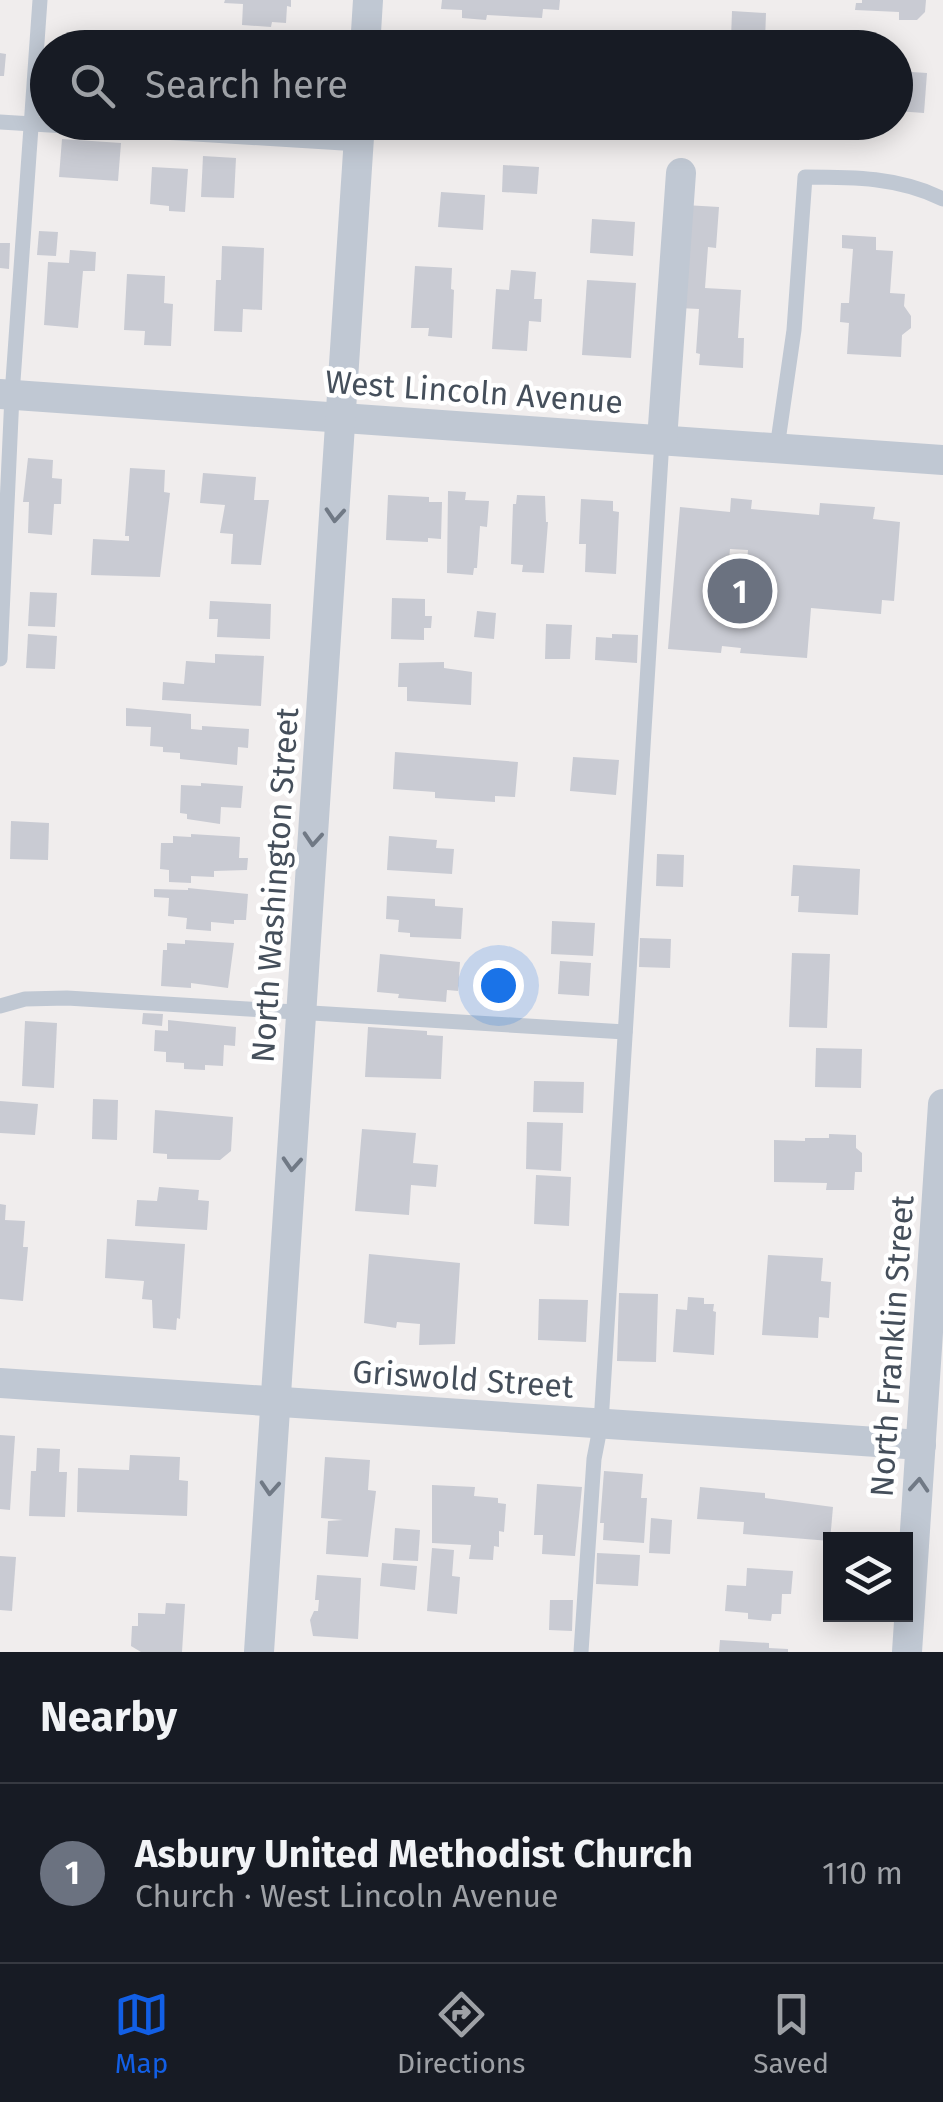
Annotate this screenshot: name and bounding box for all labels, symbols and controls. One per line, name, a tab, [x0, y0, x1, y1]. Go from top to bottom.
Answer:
search box	[30, 30, 913, 140]
icon: search	[65, 58, 120, 113]
text: Search here	[145, 62, 348, 108]
street label: West Lincoln Avenue	[324, 363, 624, 421]
one-way arrow	[325, 508, 346, 524]
pin: 1	[708, 554, 772, 628]
street label: North Washington Street	[244, 706, 306, 1064]
one-way arrow	[303, 832, 325, 848]
your location	[473, 960, 524, 1011]
one-way arrow	[282, 1156, 303, 1172]
street label: North Franklin Street	[862, 1193, 922, 1498]
street label: Griswold Street	[351, 1352, 575, 1406]
one-way arrow	[907, 1476, 929, 1492]
one-way arrow	[260, 1481, 282, 1497]
map controls	[823, 1532, 913, 1622]
button: layers	[823, 1532, 913, 1622]
text: Nearby	[40, 1692, 177, 1742]
text: Asbury United Methodist Church	[135, 1831, 693, 1877]
text: 1	[65, 1854, 80, 1892]
text: 110 m	[822, 1854, 903, 1892]
text: Church · West Lincoln Avenue	[135, 1877, 558, 1915]
tab: Map	[114, 1987, 169, 2080]
tab: Directions	[397, 1987, 525, 2080]
tab: Saved	[753, 1987, 829, 2080]

